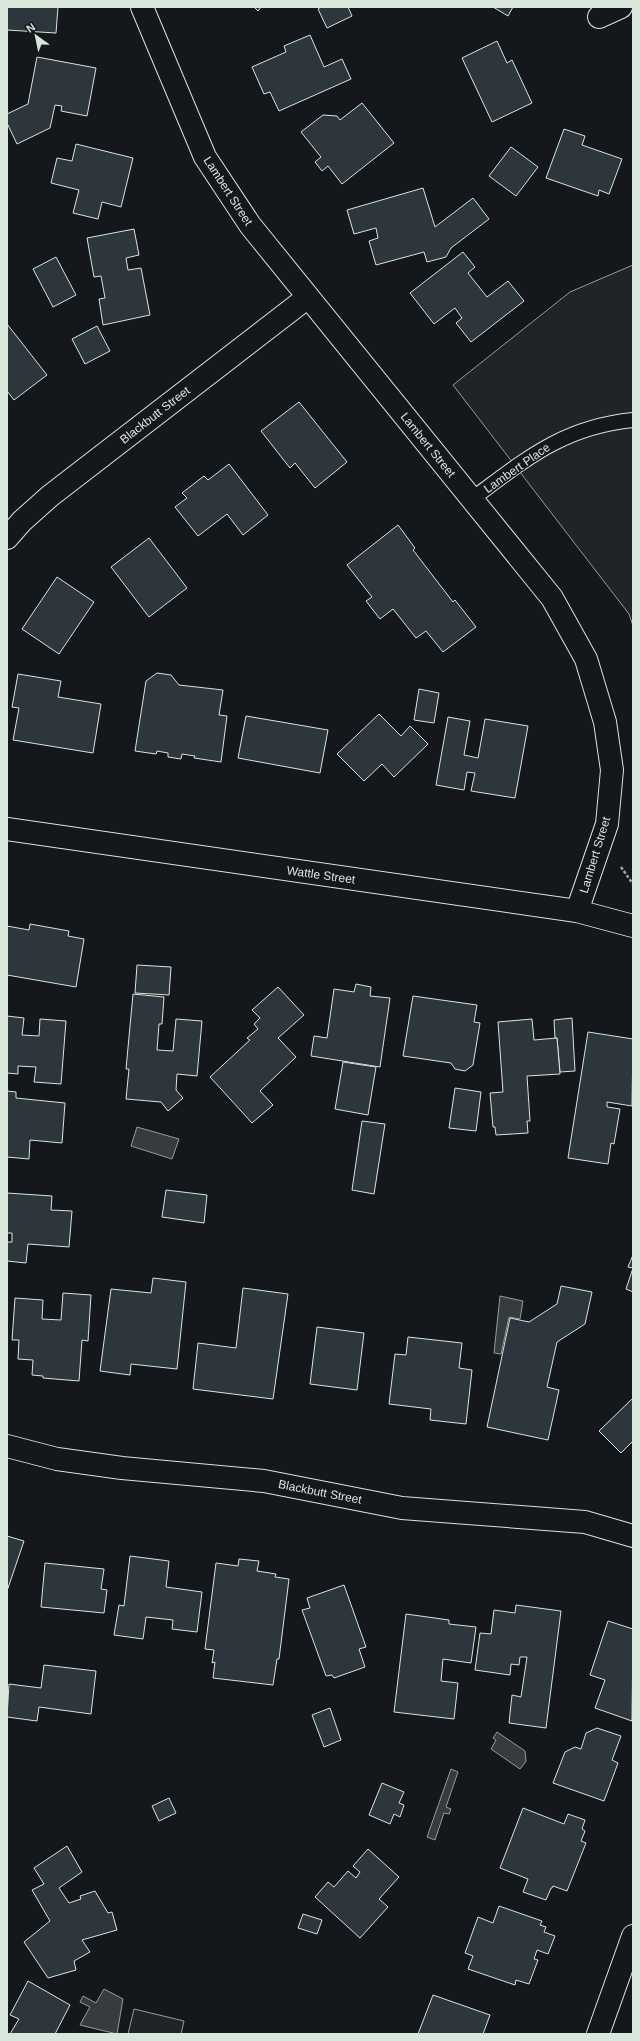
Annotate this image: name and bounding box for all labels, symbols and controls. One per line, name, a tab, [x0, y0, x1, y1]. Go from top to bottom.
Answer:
north arrow	[16, 16, 56, 56]
text: N	[24, 20, 37, 35]
street label: Lambert Street	[201, 154, 256, 229]
street label: Blackbutt Street	[117, 383, 193, 447]
street label: Lambert Street	[398, 410, 459, 481]
street label: Lambert Place	[481, 440, 553, 496]
street label: Lambert Street	[577, 814, 613, 895]
street label: Wattle Street	[286, 863, 357, 887]
street label: Blackbutt Street	[277, 1477, 364, 1507]

